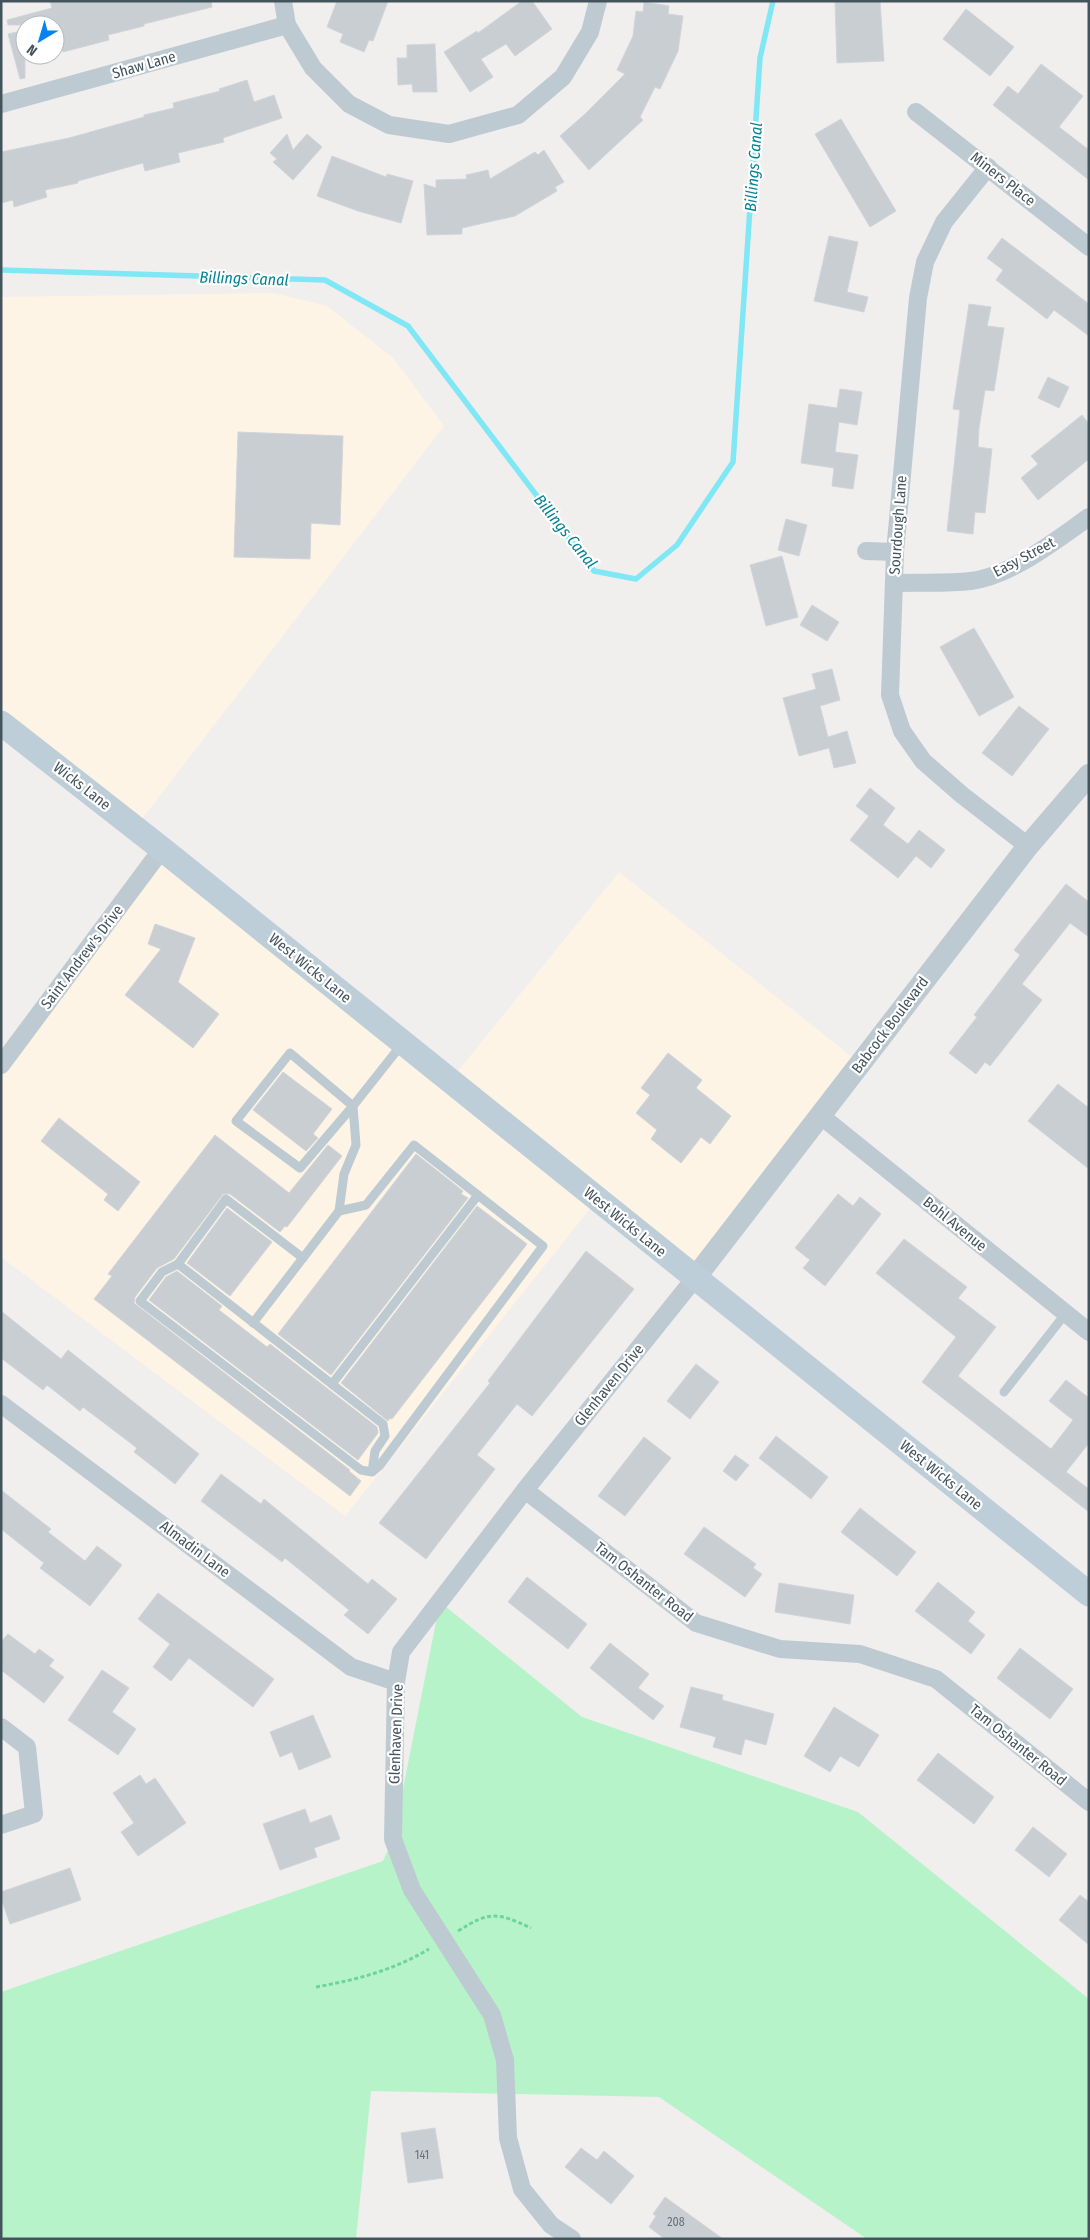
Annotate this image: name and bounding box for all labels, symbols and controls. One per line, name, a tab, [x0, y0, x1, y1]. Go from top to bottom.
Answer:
north arrow	[15, 15, 65, 65]
text: N	[24, 41, 41, 59]
street label: Shaw Lane	[110, 47, 178, 83]
water label: Billings Canal	[741, 122, 766, 212]
street label: Miners Place	[967, 148, 1039, 210]
water label: Billings Canal	[199, 267, 289, 290]
street label: Sourdough Lane	[886, 475, 910, 575]
water label: Billings Canal	[530, 491, 601, 572]
street label: Easy Street	[990, 533, 1058, 581]
street label: Wicks Lane	[50, 758, 114, 814]
street label: Saint Andrew's Drive	[37, 902, 127, 1012]
street label: West Wicks Lane	[265, 929, 355, 1007]
street label: Babcock Boulevard	[848, 973, 932, 1077]
street label: West Wicks Lane	[580, 1183, 670, 1261]
street label: Bohl Avenue	[920, 1193, 990, 1255]
street label: Glenhaven Drive	[571, 1340, 647, 1430]
street label: West Wicks Lane	[896, 1436, 986, 1514]
street label: Almadin Lane	[156, 1517, 234, 1581]
street label: Tam Oshanter Road	[591, 1538, 697, 1626]
street label: Glenhaven Drive	[385, 1684, 407, 1784]
street label: Tam Oshanter Road	[966, 1700, 1070, 1790]
house number: 141	[415, 2148, 429, 2162]
house number: 208	[667, 2215, 685, 2229]

